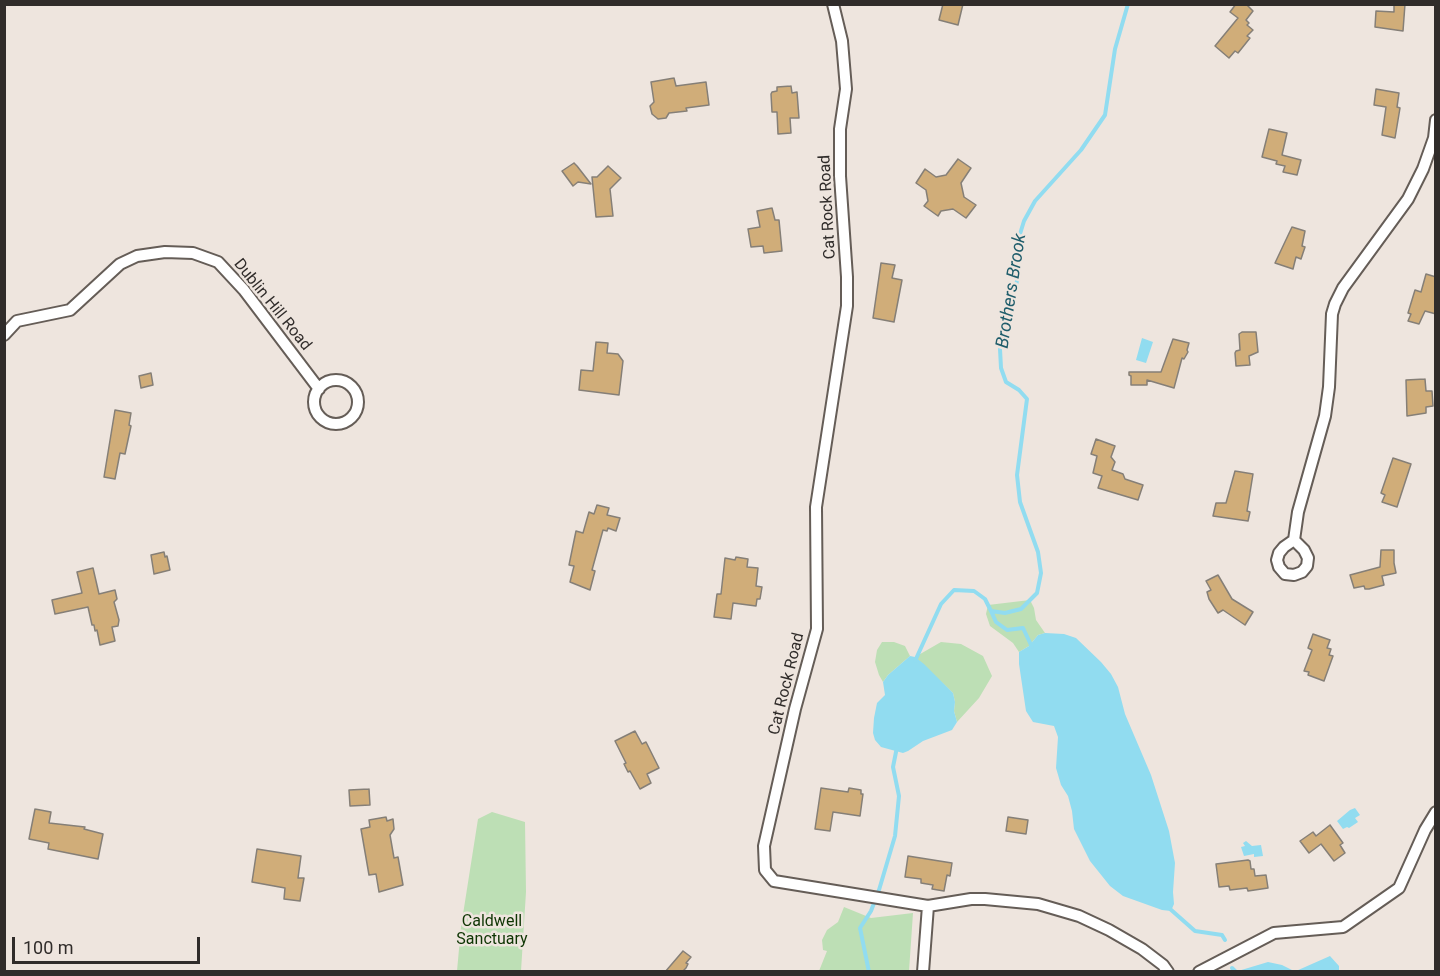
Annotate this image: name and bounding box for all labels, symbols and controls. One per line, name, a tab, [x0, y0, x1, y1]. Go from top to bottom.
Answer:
street label: Cat Rock Road	[816, 154, 840, 260]
water label: Brothers Brook	[992, 232, 1032, 350]
street label: Dublin Hill Road	[229, 255, 315, 355]
street label: Cat Rock Road	[765, 631, 809, 737]
park label: Caldwell Sanctuary	[456, 912, 528, 950]
scale bar	[15, 925, 202, 963]
text: 100 m	[23, 937, 74, 958]

